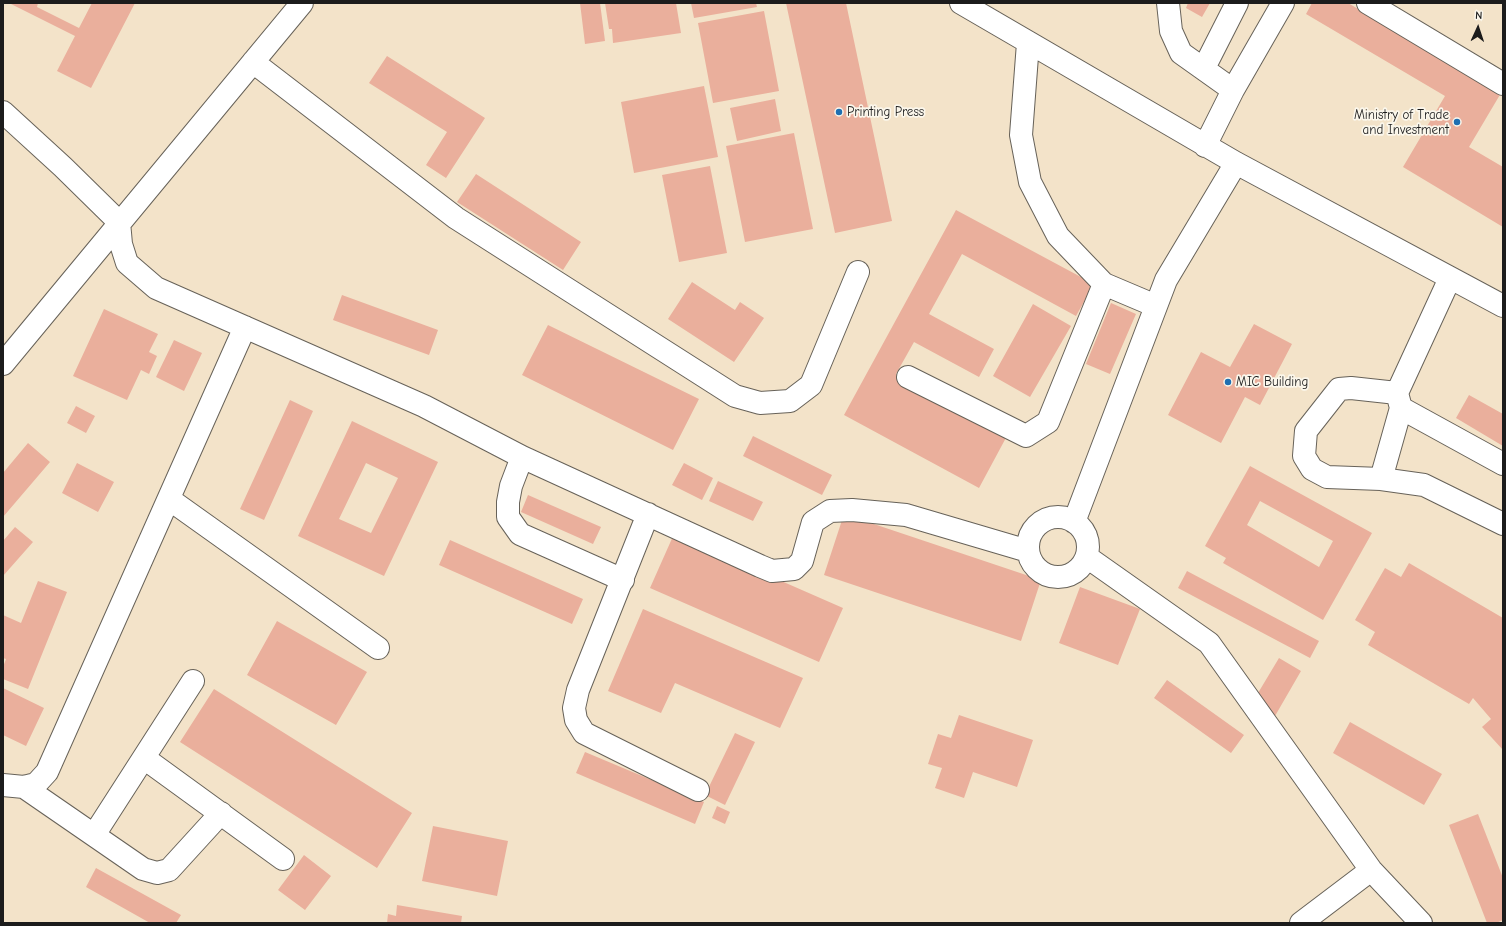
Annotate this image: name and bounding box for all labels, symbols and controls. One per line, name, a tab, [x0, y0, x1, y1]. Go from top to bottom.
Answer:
north arrow	[1458, 8, 1498, 48]
text: N	[1475, 9, 1483, 22]
place label: Printing Press	[847, 104, 924, 120]
marker: Printing Press	[834, 107, 844, 117]
place label: Ministry of Trade and Investment	[1354, 107, 1449, 138]
marker: Ministry of Trade and Investment	[1452, 117, 1462, 127]
place label: MIC Building	[1236, 374, 1308, 390]
marker: MIC Building	[1223, 377, 1233, 387]

